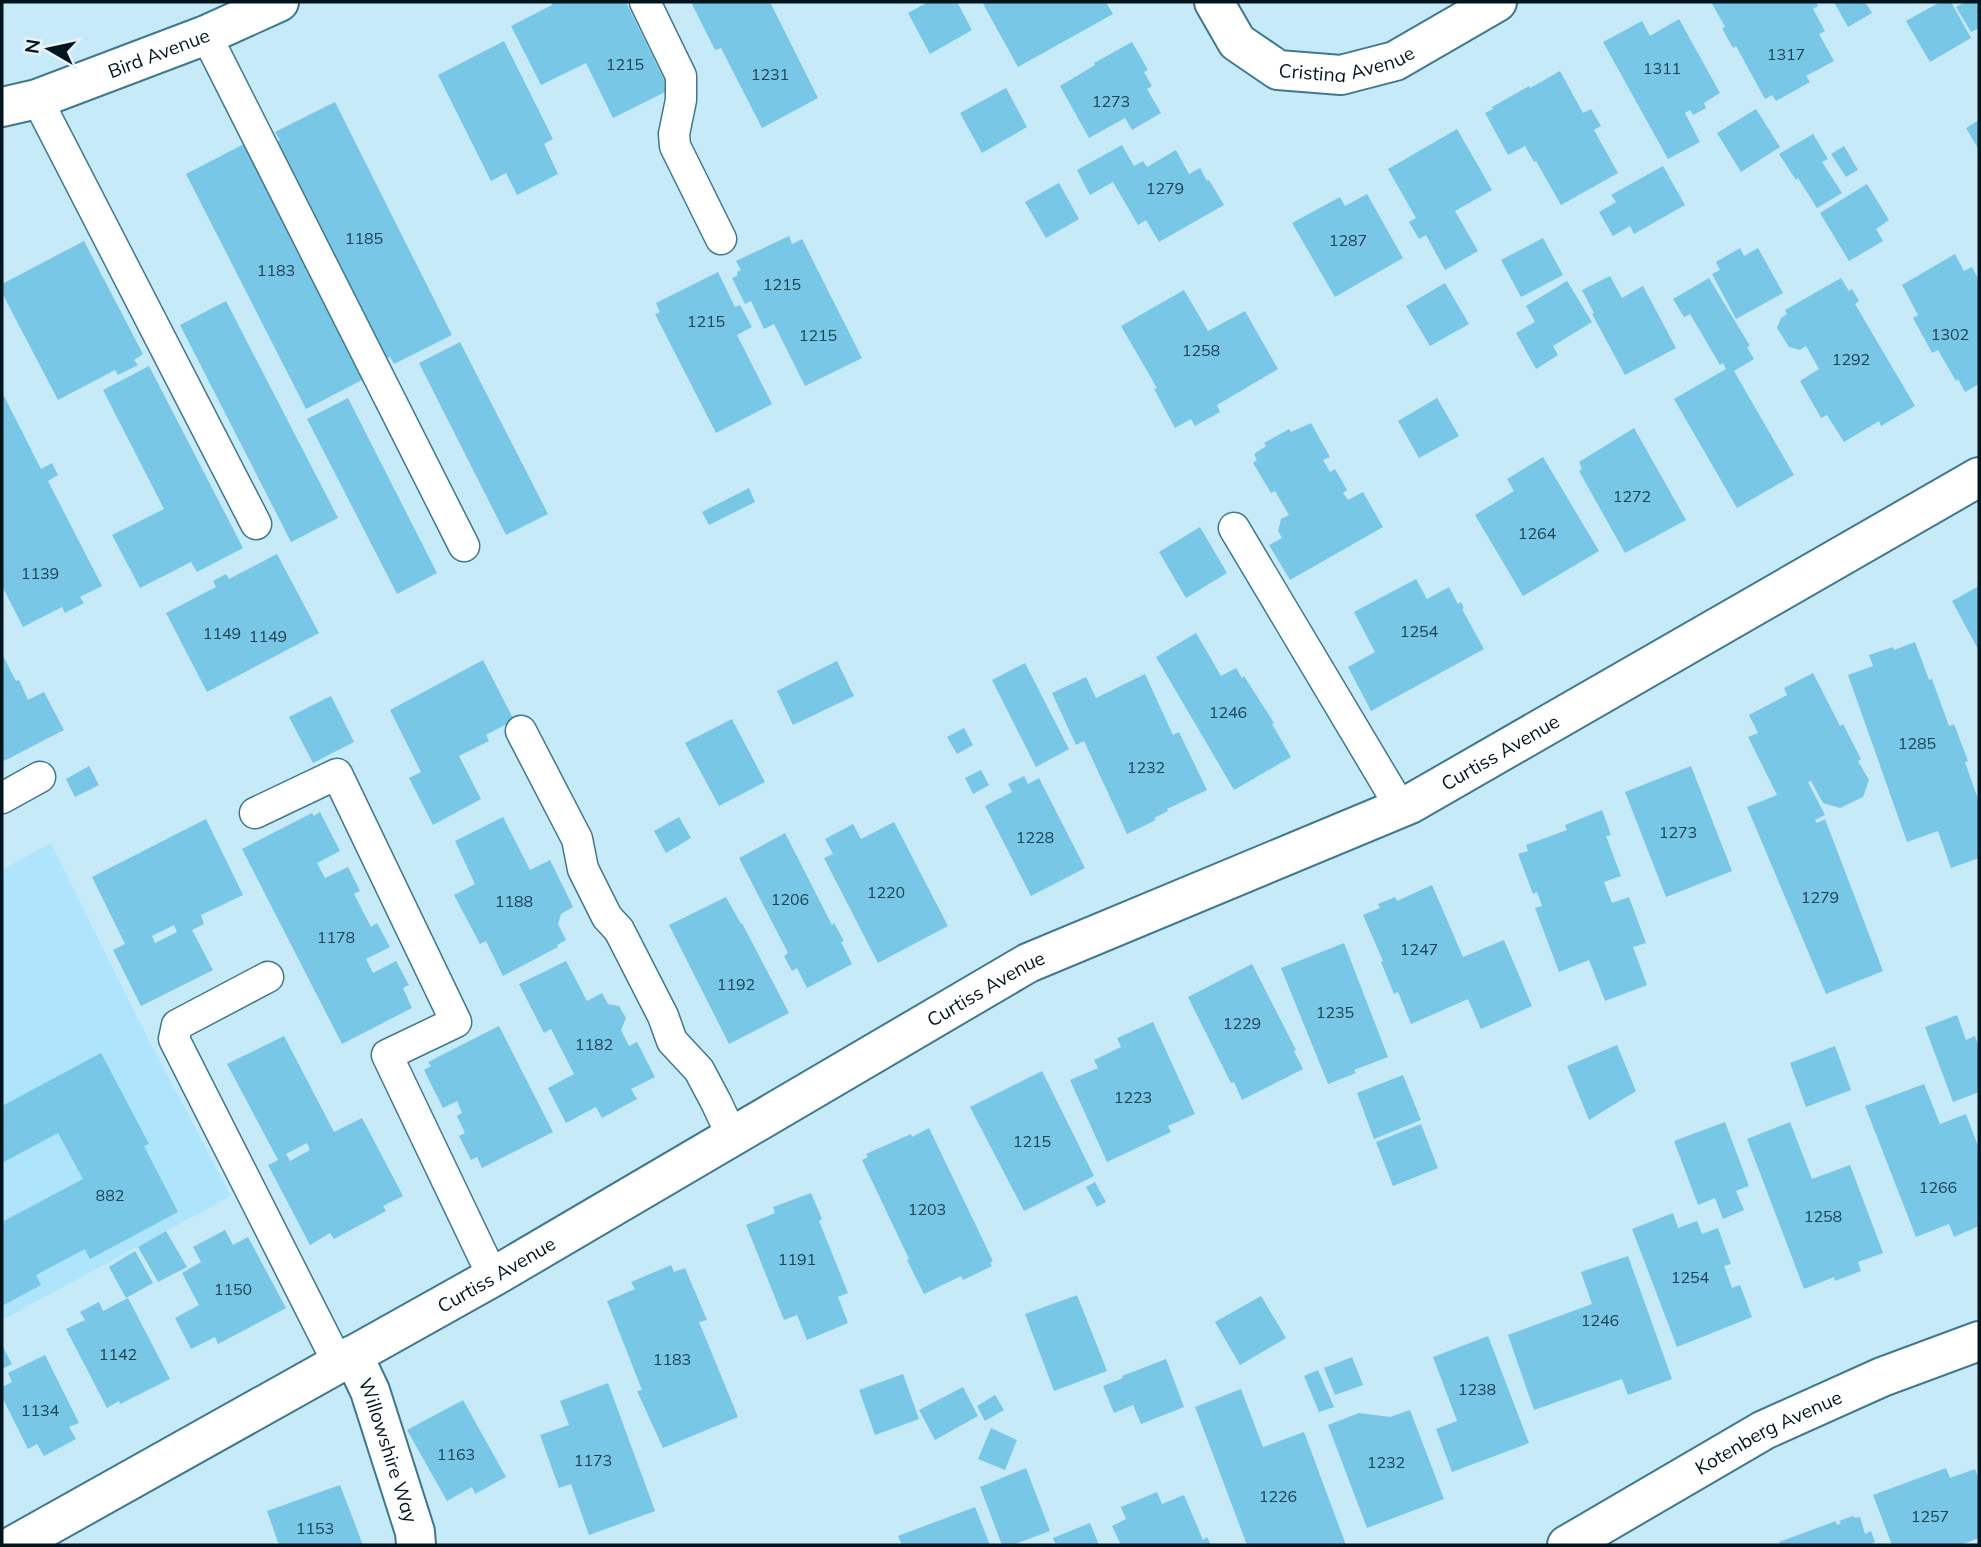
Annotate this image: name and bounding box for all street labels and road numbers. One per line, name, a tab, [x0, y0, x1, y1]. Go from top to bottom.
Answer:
street label: Bird Avenue	[104, 23, 213, 83]
street label: Cristina Avenue	[1278, 40, 1419, 87]
street label: Curtiss Avenue	[1437, 709, 1564, 796]
street label: Curtiss Avenue	[922, 945, 1048, 1032]
street label: Curtiss Avenue	[433, 1231, 560, 1318]
street label: Willowshire Way	[354, 1374, 423, 1526]
street label: Kotenberg Avenue	[1691, 1385, 1845, 1480]

